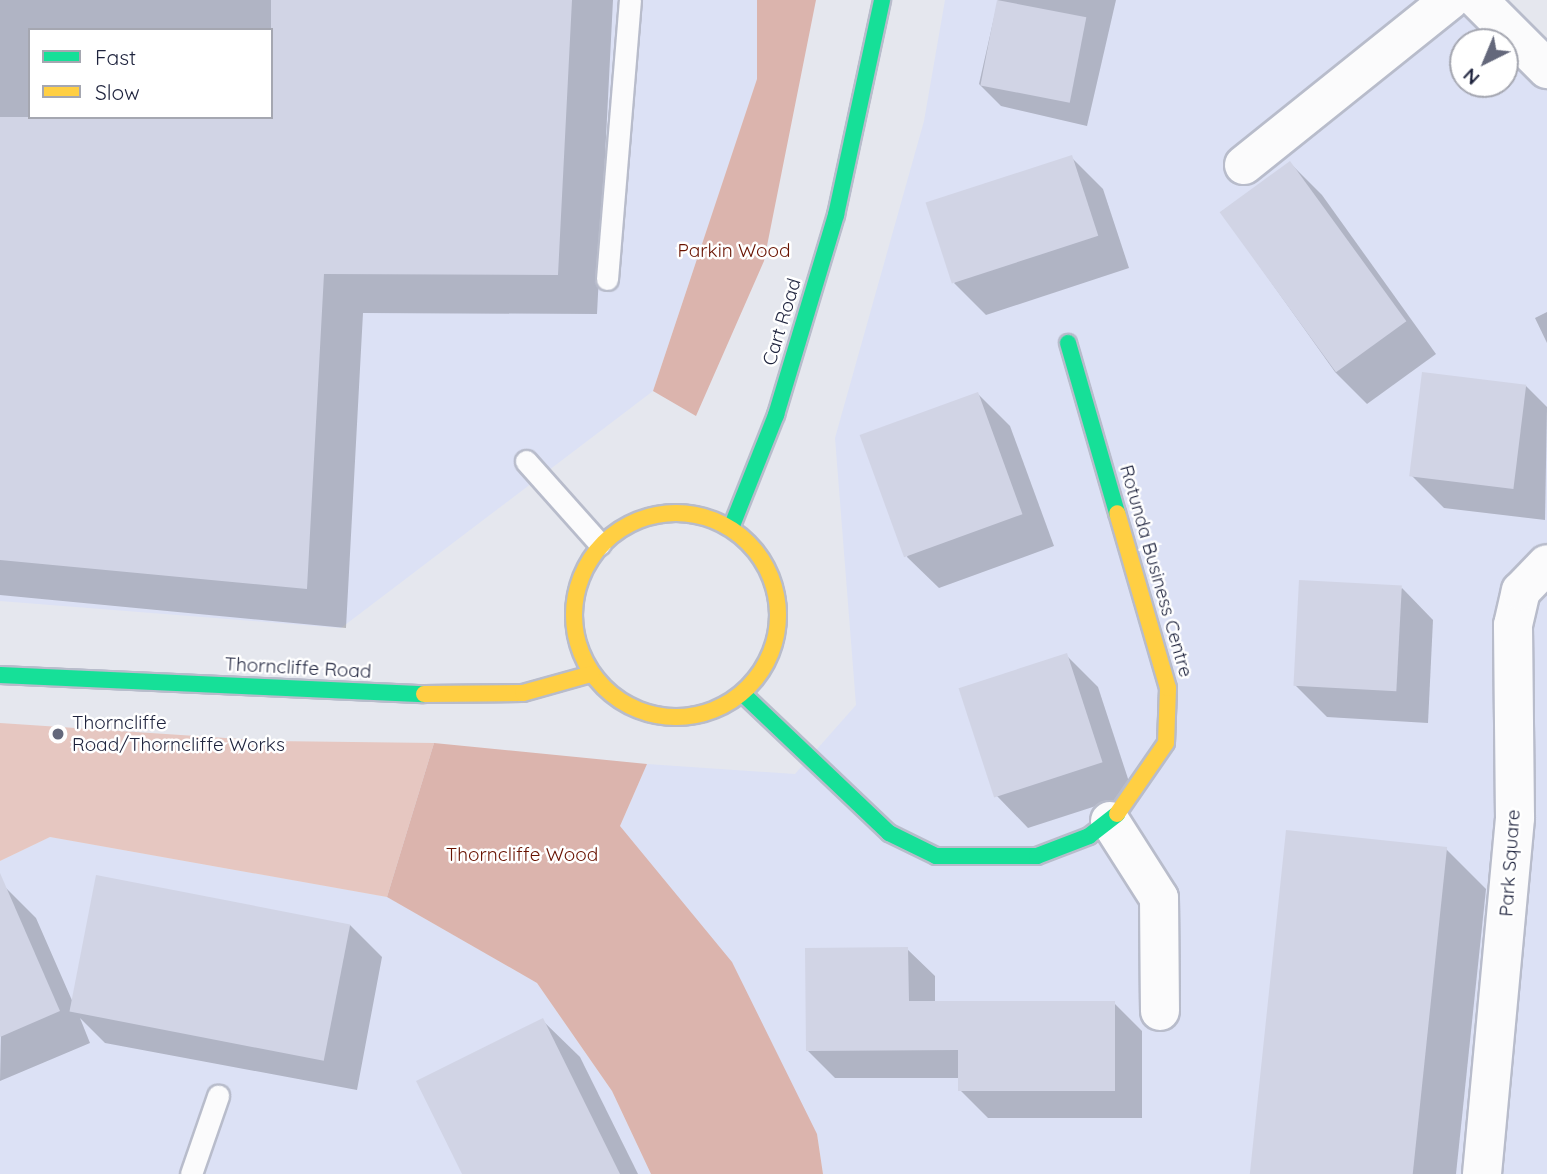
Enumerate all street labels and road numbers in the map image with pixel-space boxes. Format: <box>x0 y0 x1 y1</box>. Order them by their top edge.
street label: Cart Road <box>758 276 806 368</box>
street label: Rotunda Business Centre <box>1115 462 1197 680</box>
street label: Thorncliffe Road <box>224 653 372 683</box>
street label: Park Square <box>1495 809 1525 917</box>

